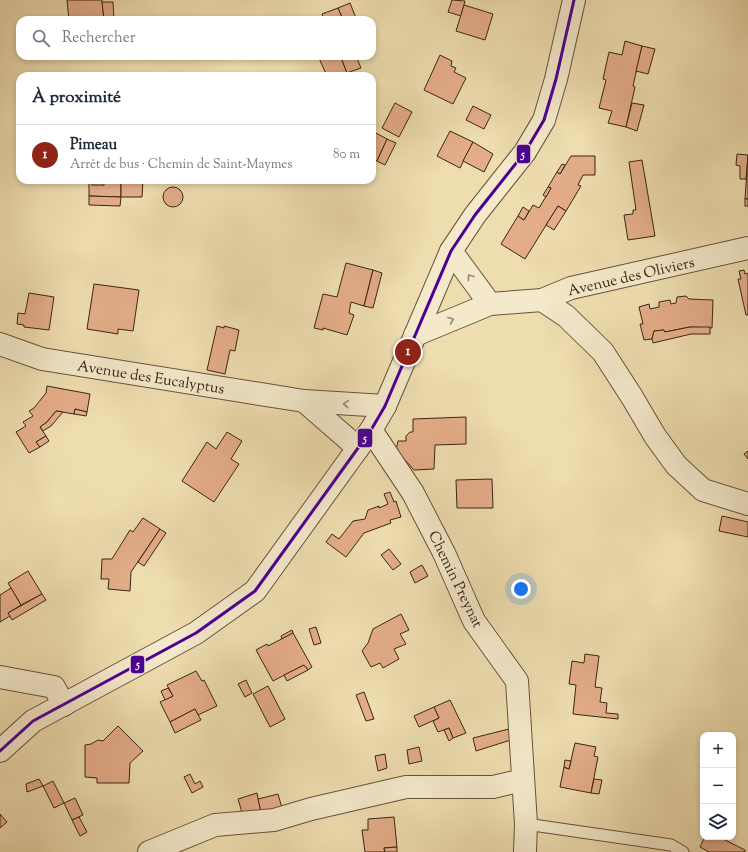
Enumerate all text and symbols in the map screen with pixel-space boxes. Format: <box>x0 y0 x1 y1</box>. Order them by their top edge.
search box <box>16 16 376 60</box>
icon: search <box>30 27 52 49</box>
text: Rechercher <box>62 28 135 49</box>
text: À proximité <box>32 86 121 110</box>
text: Pimeau <box>70 135 117 156</box>
line badge: 5 <box>516 144 531 164</box>
text: 1 <box>43 146 47 164</box>
text: 80 m <box>333 146 360 164</box>
text: 5 <box>520 147 525 163</box>
text: Arrêt de bus · Chemin de Saint-Maymes <box>70 156 292 174</box>
street label: Avenue des Oliviers <box>566 253 697 302</box>
one-way arrow <box>468 275 475 282</box>
one-way arrow <box>447 317 454 325</box>
pin: 1 <box>395 337 421 367</box>
street label: Avenue des Eucalyptus <box>76 356 226 400</box>
one-way arrow <box>343 399 349 408</box>
line badge: 5 <box>357 428 373 448</box>
text: 5 <box>362 431 367 447</box>
street label: Chemin Preynat <box>422 528 487 632</box>
your location <box>511 579 531 599</box>
line badge: 5 <box>130 655 145 674</box>
text: 5 <box>135 657 140 673</box>
map controls <box>700 732 736 840</box>
button: + <box>700 732 736 768</box>
button: − <box>700 768 736 804</box>
button: layers <box>700 804 736 840</box>

